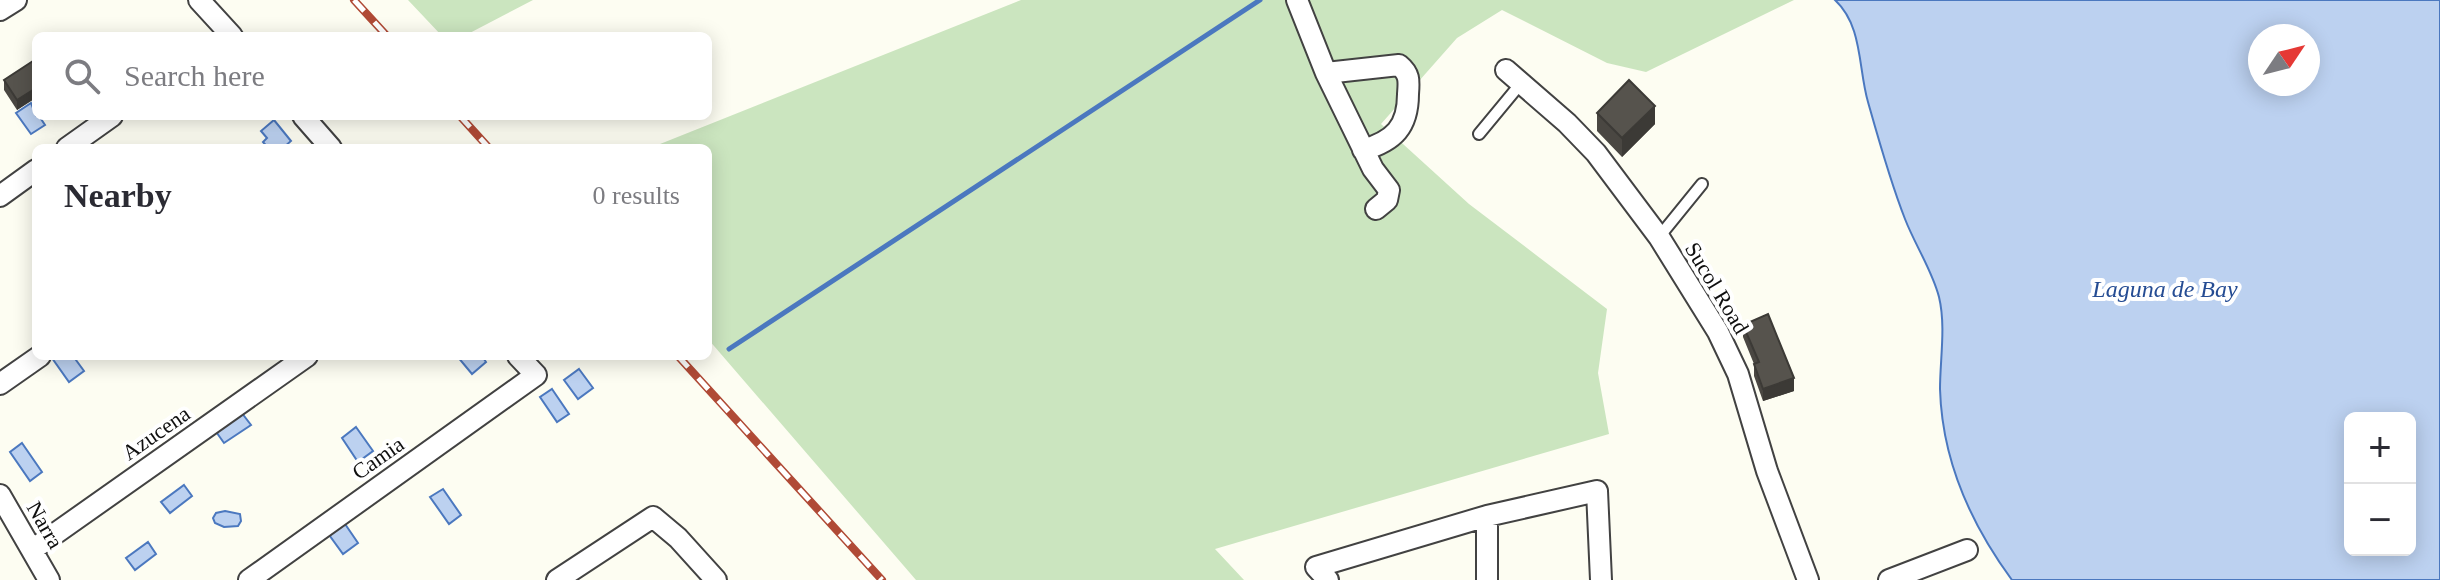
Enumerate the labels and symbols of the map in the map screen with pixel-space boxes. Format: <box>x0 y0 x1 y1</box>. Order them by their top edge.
north arrow <box>2248 24 2320 96</box>
street label: Sucol Road <box>1680 238 1754 338</box>
water label: Laguna de Bay <box>2091 276 2238 302</box>
street label: Azucena <box>117 401 195 465</box>
street label: Camia <box>347 431 409 485</box>
street label: Narra <box>22 497 68 553</box>

